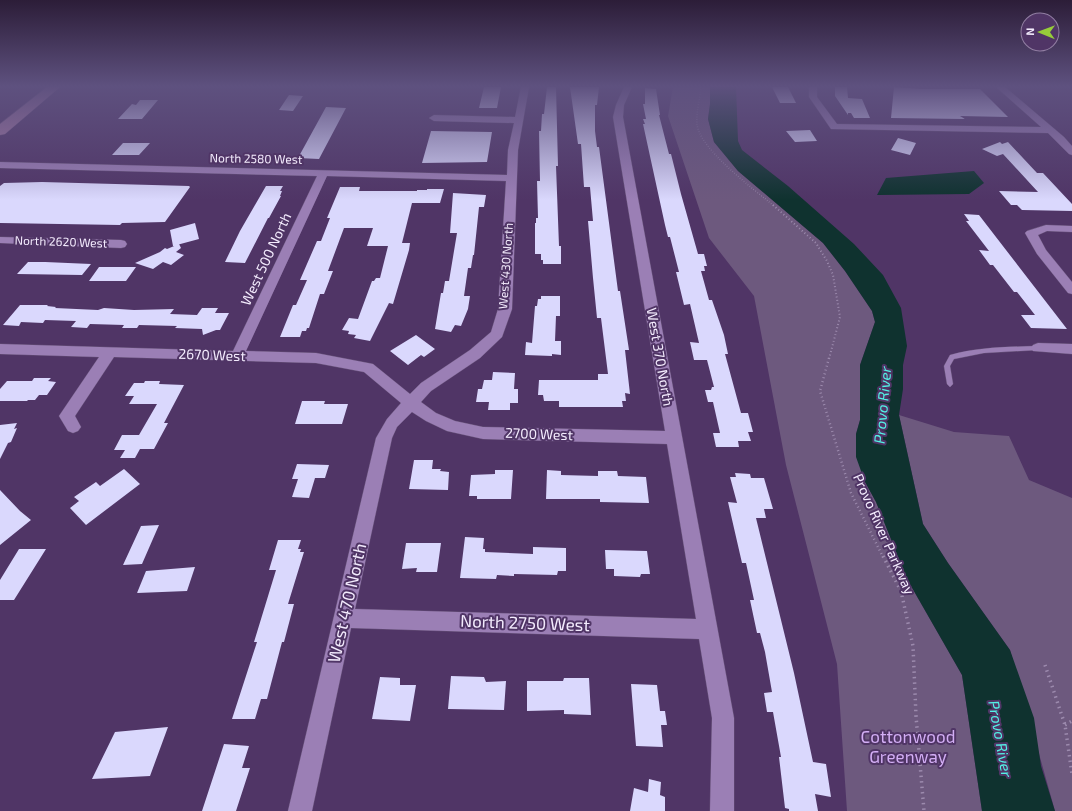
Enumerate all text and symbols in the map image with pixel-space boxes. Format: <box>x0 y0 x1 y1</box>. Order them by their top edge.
north arrow <box>1020 12 1060 52</box>
text: N <box>1023 28 1036 36</box>
street label: North 2580 West <box>210 150 303 166</box>
street label: West 500 North <box>237 210 294 308</box>
street label: West 430 North <box>495 222 515 310</box>
street label: North 2620 West <box>14 232 108 250</box>
street label: West 370 North <box>643 306 678 407</box>
street label: 2670 West <box>178 345 246 364</box>
water label: Provo River <box>870 364 894 444</box>
street label: 2700 West <box>505 424 573 443</box>
street label: Provo River Parkway <box>850 471 919 597</box>
street label: West 470 North <box>323 541 369 664</box>
street label: North 2750 West <box>460 610 591 634</box>
water label: Provo River <box>985 699 1017 780</box>
park label: Cottonwood Greenway <box>861 726 955 767</box>

